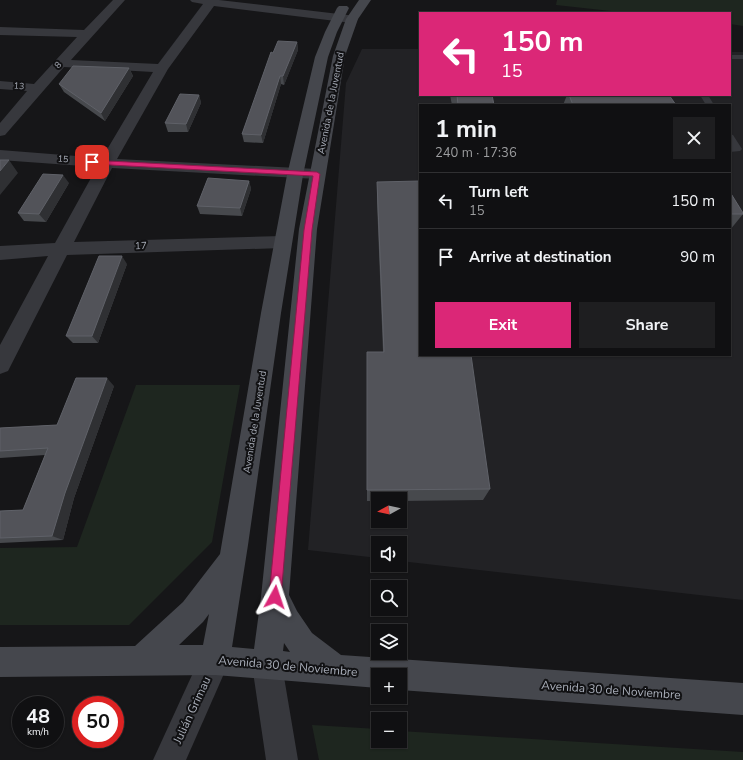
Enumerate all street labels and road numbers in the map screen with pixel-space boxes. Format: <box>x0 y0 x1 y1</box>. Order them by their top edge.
street label: Avenida de la Juventud <box>314 51 348 155</box>
street label: 8 <box>52 59 64 71</box>
street label: 13 <box>13 80 25 92</box>
street label: 15 <box>57 153 69 165</box>
street label: 17 <box>135 239 147 253</box>
street label: Avenida de la Juventud <box>240 370 270 474</box>
street label: Avenida 30 de Noviembre <box>218 652 358 680</box>
street label: Julián Grimau <box>169 674 215 747</box>
street label: Avenida 30 de Noviembre <box>541 677 681 703</box>

